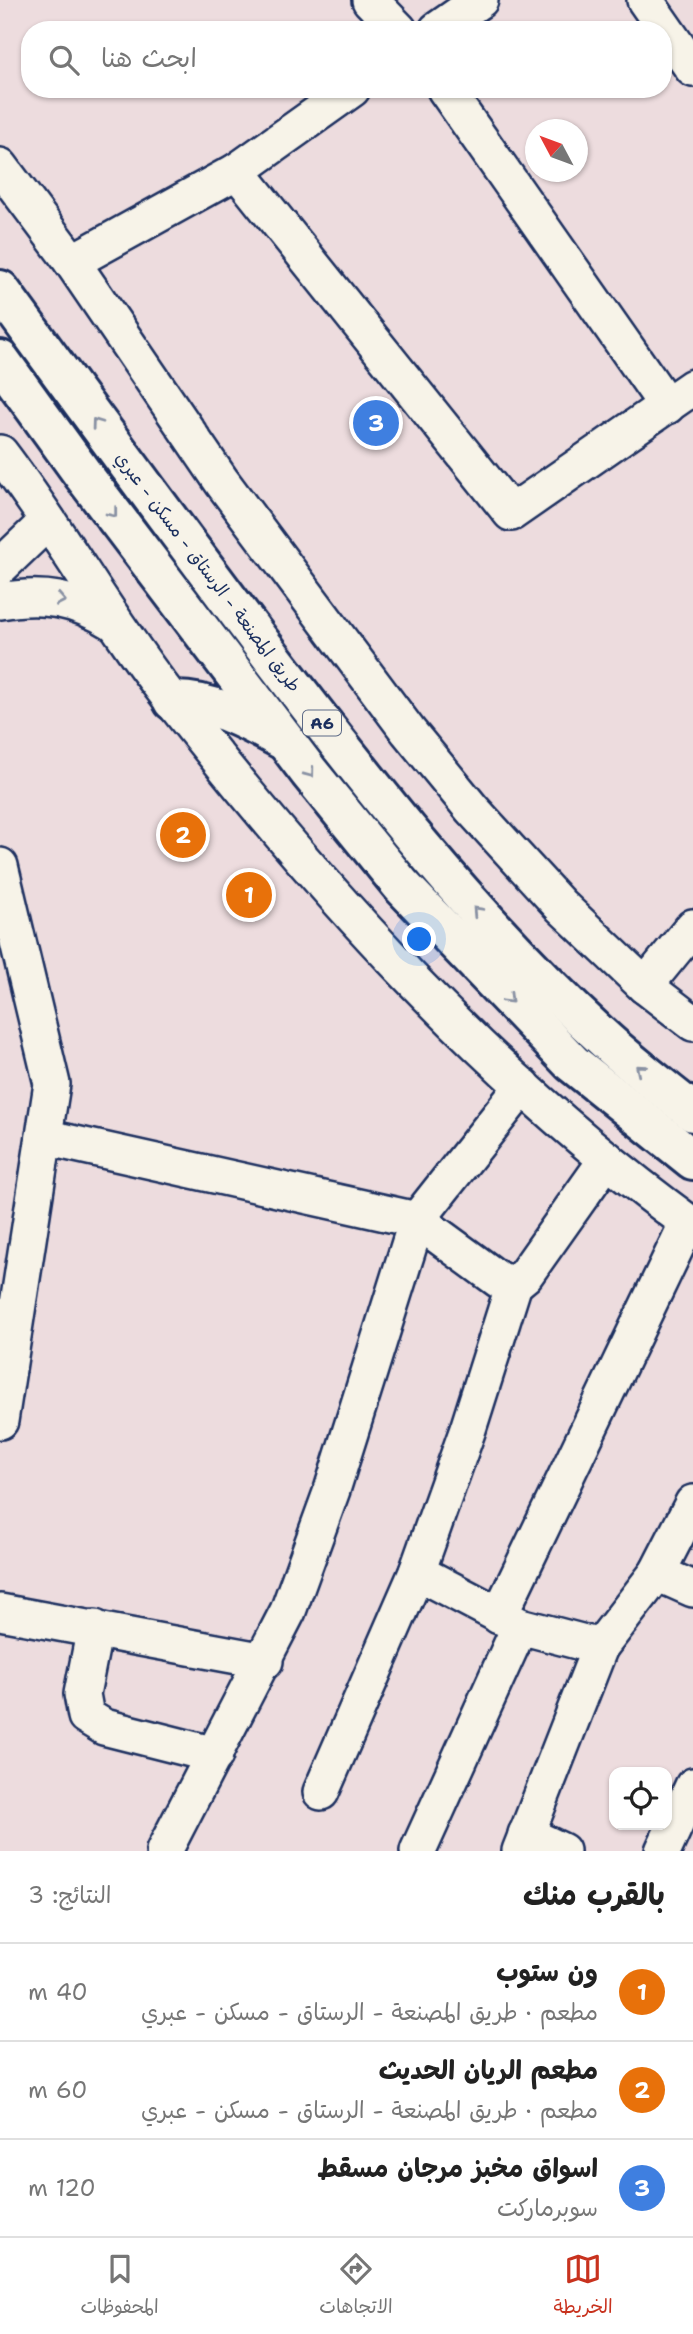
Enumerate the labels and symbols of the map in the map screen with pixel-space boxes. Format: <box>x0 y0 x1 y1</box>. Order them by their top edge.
north arrow <box>525 119 588 182</box>
pin: 3 <box>353 397 399 449</box>
one-way arrow <box>92 418 104 431</box>
street label: طريق المصنعة - الرستاق - مسكن - عبري <box>109 447 306 698</box>
one-way arrow <box>105 506 118 518</box>
one-way arrow <box>55 591 67 606</box>
road number: A6 <box>303 710 341 736</box>
one-way arrow <box>302 765 315 777</box>
pin: 2 <box>160 809 206 861</box>
pin: 1 <box>226 869 272 921</box>
one-way arrow <box>473 906 485 919</box>
your location <box>402 922 436 956</box>
one-way arrow <box>500 990 513 1003</box>
one-way arrow <box>635 1065 648 1077</box>

